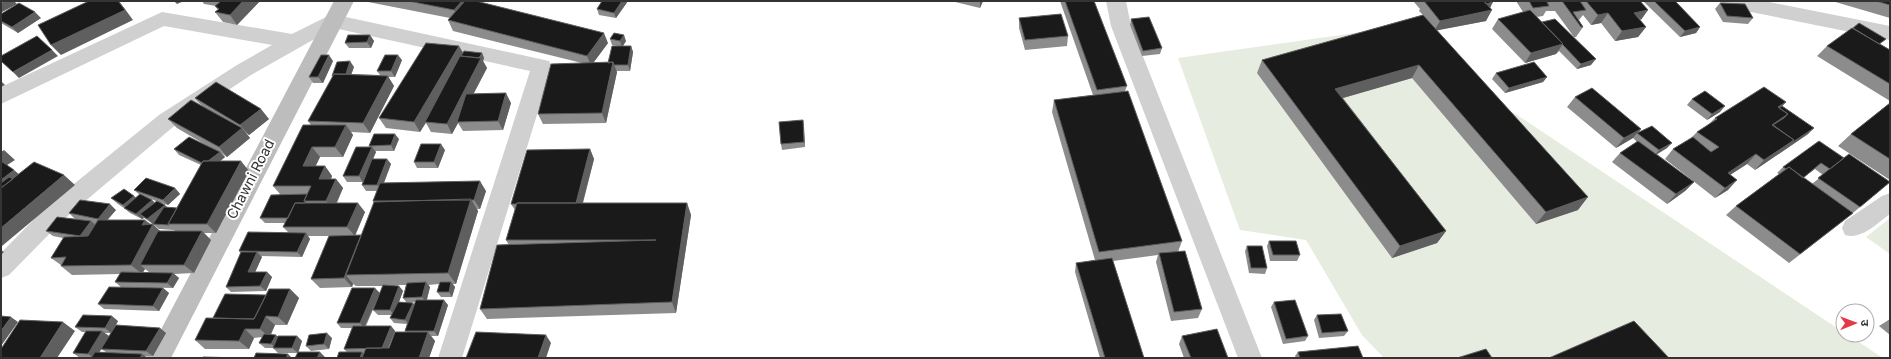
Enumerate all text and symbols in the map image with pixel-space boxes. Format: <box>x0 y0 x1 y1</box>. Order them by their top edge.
street label: Chawni Road <box>223 136 277 222</box>
north arrow <box>1835 303 1875 343</box>
text: उ <box>1858 319 1872 327</box>

